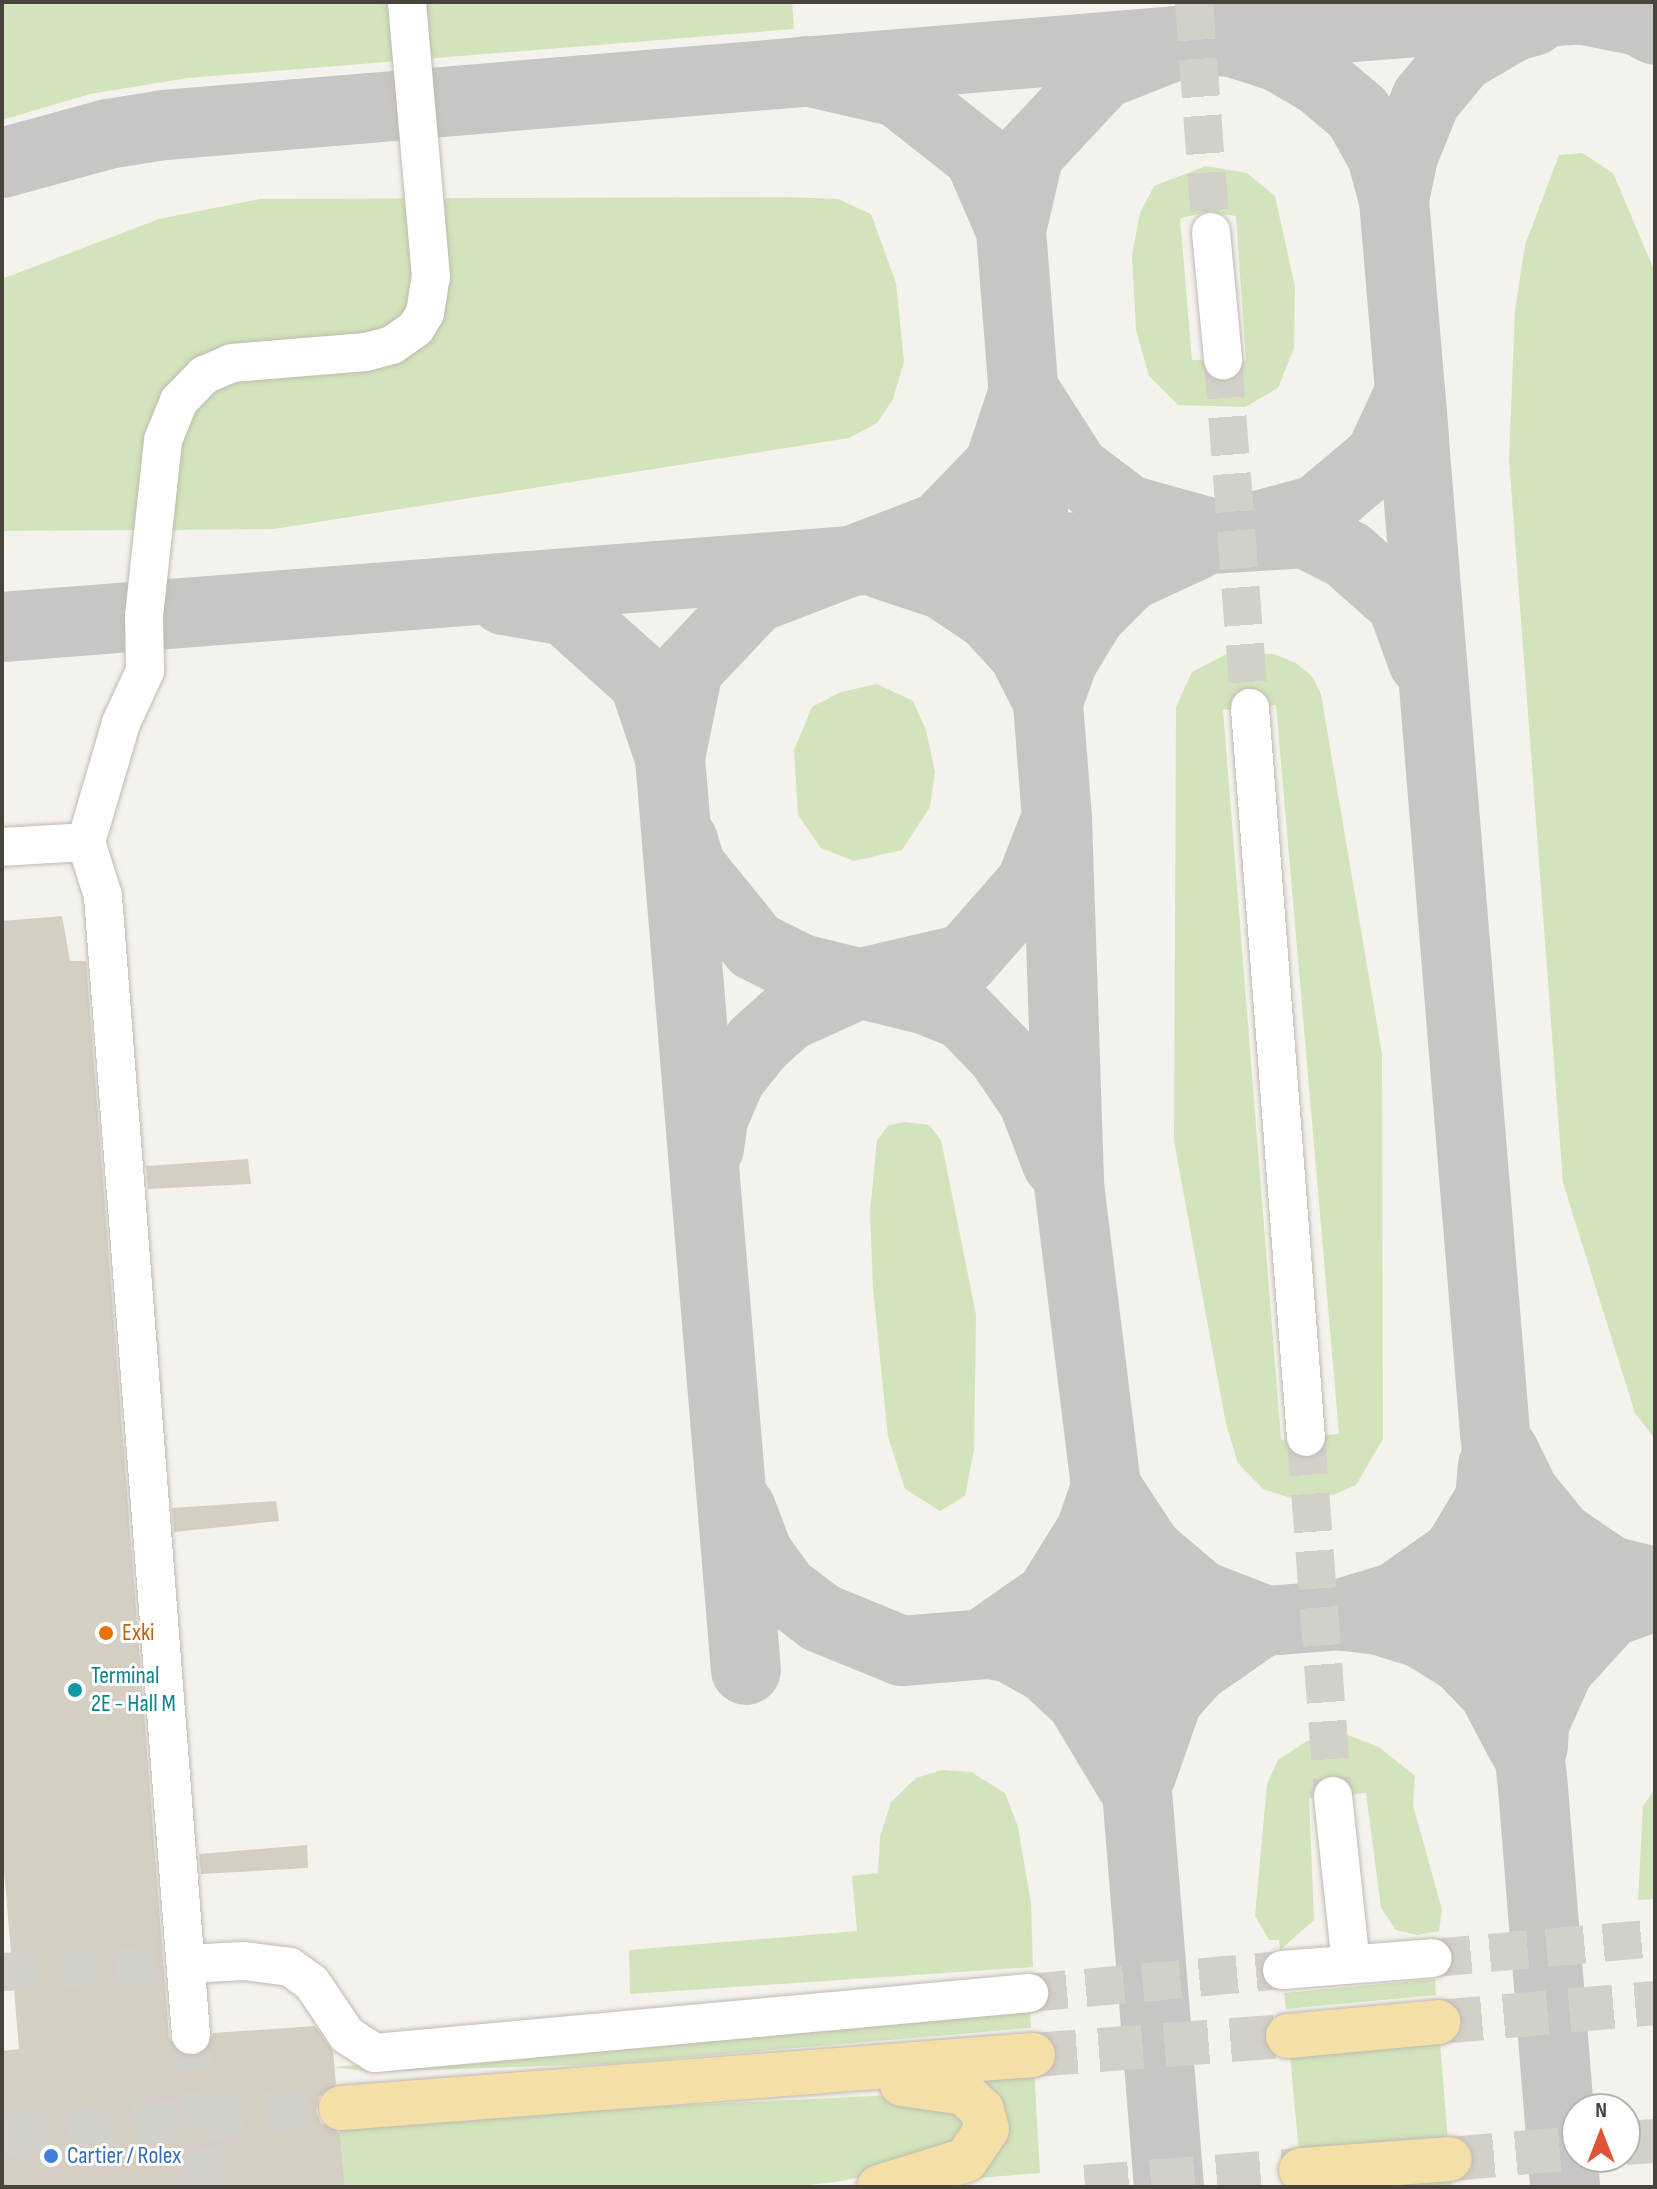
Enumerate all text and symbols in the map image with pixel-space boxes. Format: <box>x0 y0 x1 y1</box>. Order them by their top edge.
place label: Exki <box>122 1619 155 1647</box>
marker: Exki <box>97 1624 115 1642</box>
place label: Terminal 2E - Hall M <box>91 1662 176 1718</box>
marker: Terminal 2E - Hall M <box>66 1681 84 1699</box>
north arrow <box>1561 2093 1641 2173</box>
text: N <box>1595 2097 1607 2124</box>
place label: Cartier / Rolex <box>67 2142 181 2170</box>
marker: Cartier / Rolex <box>42 2147 60 2165</box>

